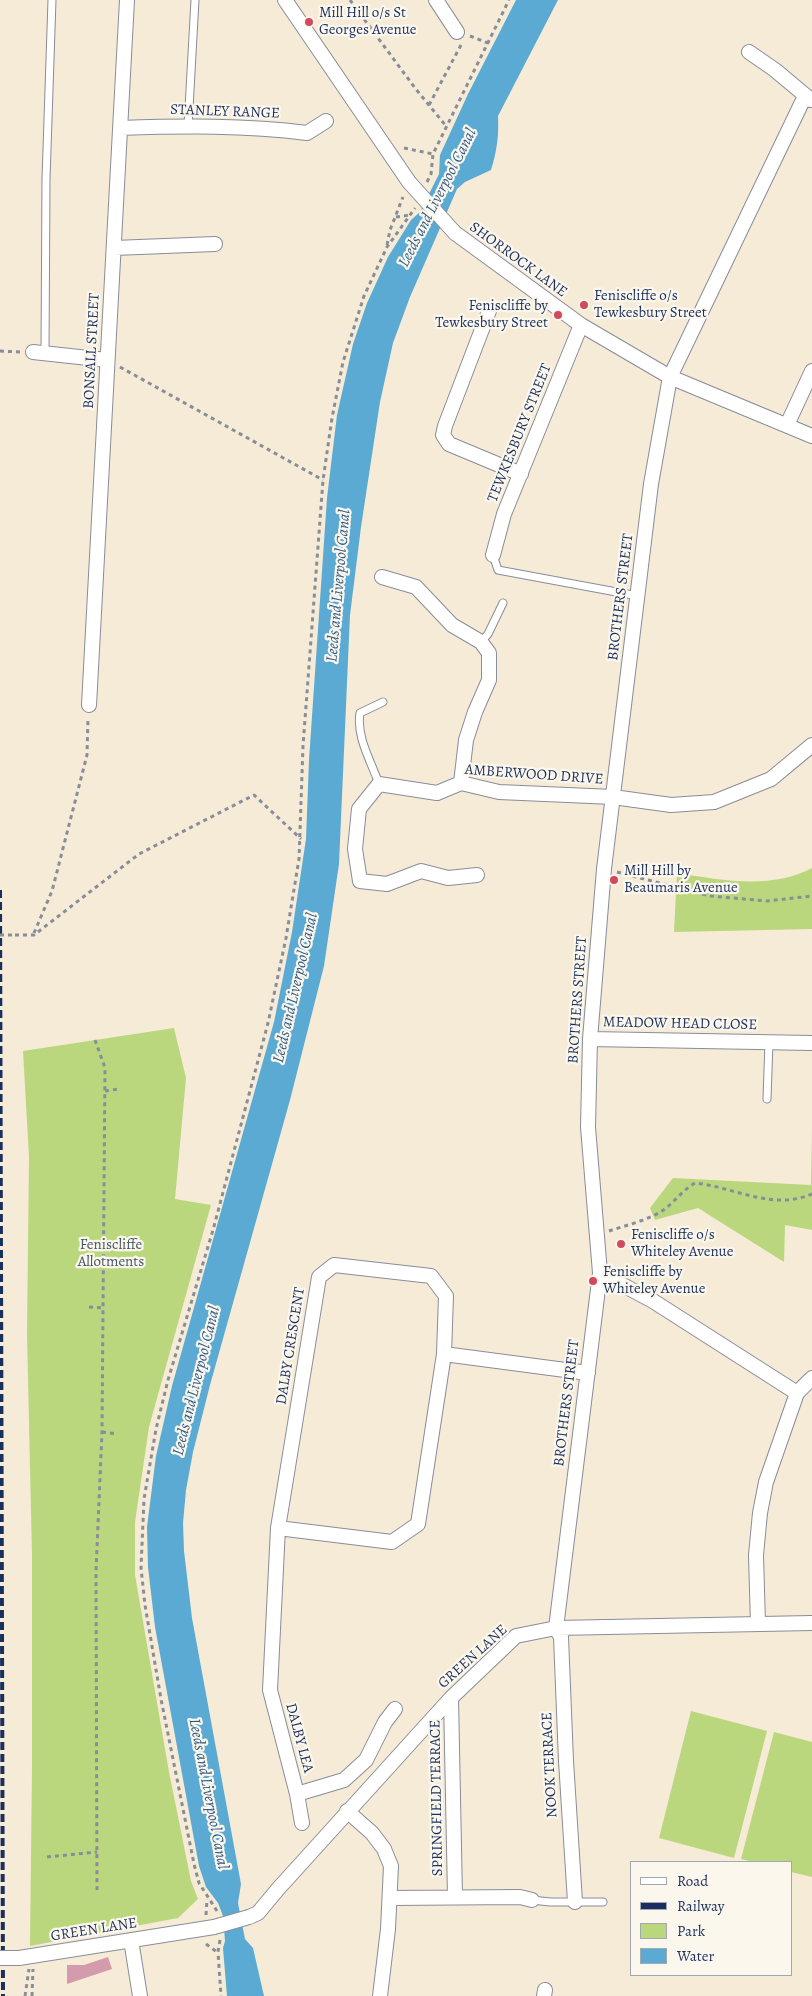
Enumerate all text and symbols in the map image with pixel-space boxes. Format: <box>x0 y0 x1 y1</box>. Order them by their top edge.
place label: Mill Hill o/s St Georges Avenue <box>319 4 417 39</box>
marker: Mill Hill o/s St Georges Avenue <box>303 16 315 28</box>
street label: STANLEY RANGE <box>170 101 280 123</box>
water label: Leeds and Liverpool Canal <box>395 125 481 271</box>
street label: SHORROCK LANE <box>466 219 570 301</box>
place label: Feniscliffe o/s Tewkesbury Street <box>594 287 707 322</box>
street label: BONSALL STREET <box>80 293 104 409</box>
place label: Feniscliffe by Tewkesbury Street <box>435 297 548 332</box>
marker: Feniscliffe o/s Tewkesbury Street <box>578 299 590 311</box>
marker: Feniscliffe by Tewkesbury Street <box>552 309 564 321</box>
street label: TEWKESBURY STREET <box>484 361 556 505</box>
water label: Leeds and Liverpool Canal <box>323 509 355 663</box>
street label: BROTHERS STREET <box>604 532 638 662</box>
street label: AMBERWOOD DRIVE <box>464 761 604 789</box>
place label: Mill Hill by Beaumaris Avenue <box>624 862 738 897</box>
marker: Mill Hill by Beaumaris Avenue <box>608 874 620 886</box>
water label: Leeds and Liverpool Canal <box>269 911 323 1065</box>
street label: BROTHERS STREET <box>565 936 591 1064</box>
street label: MEADOW HEAD CLOSE <box>603 1014 757 1034</box>
place label: Feniscliffe o/s Whiteley Avenue <box>631 1226 733 1261</box>
park label: Feniscliffe Allotments <box>78 1236 144 1271</box>
marker: Feniscliffe o/s Whiteley Avenue <box>615 1238 627 1250</box>
place label: Feniscliffe by Whiteley Avenue <box>603 1263 705 1298</box>
marker: Feniscliffe by Whiteley Avenue <box>587 1275 599 1287</box>
street label: DALBY CRESCENT <box>273 1286 309 1406</box>
water label: Leeds and Liverpool Canal <box>169 1304 225 1458</box>
street label: BROTHERS STREET <box>550 1338 584 1468</box>
street label: GREEN LANE <box>435 1621 511 1693</box>
street label: DALBY LEA <box>281 1701 317 1775</box>
street label: NOOK TERRACE <box>538 1712 562 1818</box>
water label: Leeds and Liverpool Canal <box>184 1717 232 1871</box>
street label: SPRINGFIELD TERRACE <box>427 1720 447 1876</box>
legend <box>630 1861 792 1976</box>
text: Road <box>677 1871 708 1891</box>
text: Railway <box>677 1896 724 1916</box>
street label: GREEN LANE <box>50 1914 138 1946</box>
text: Park <box>677 1921 705 1941</box>
text: Water <box>677 1946 714 1966</box>

